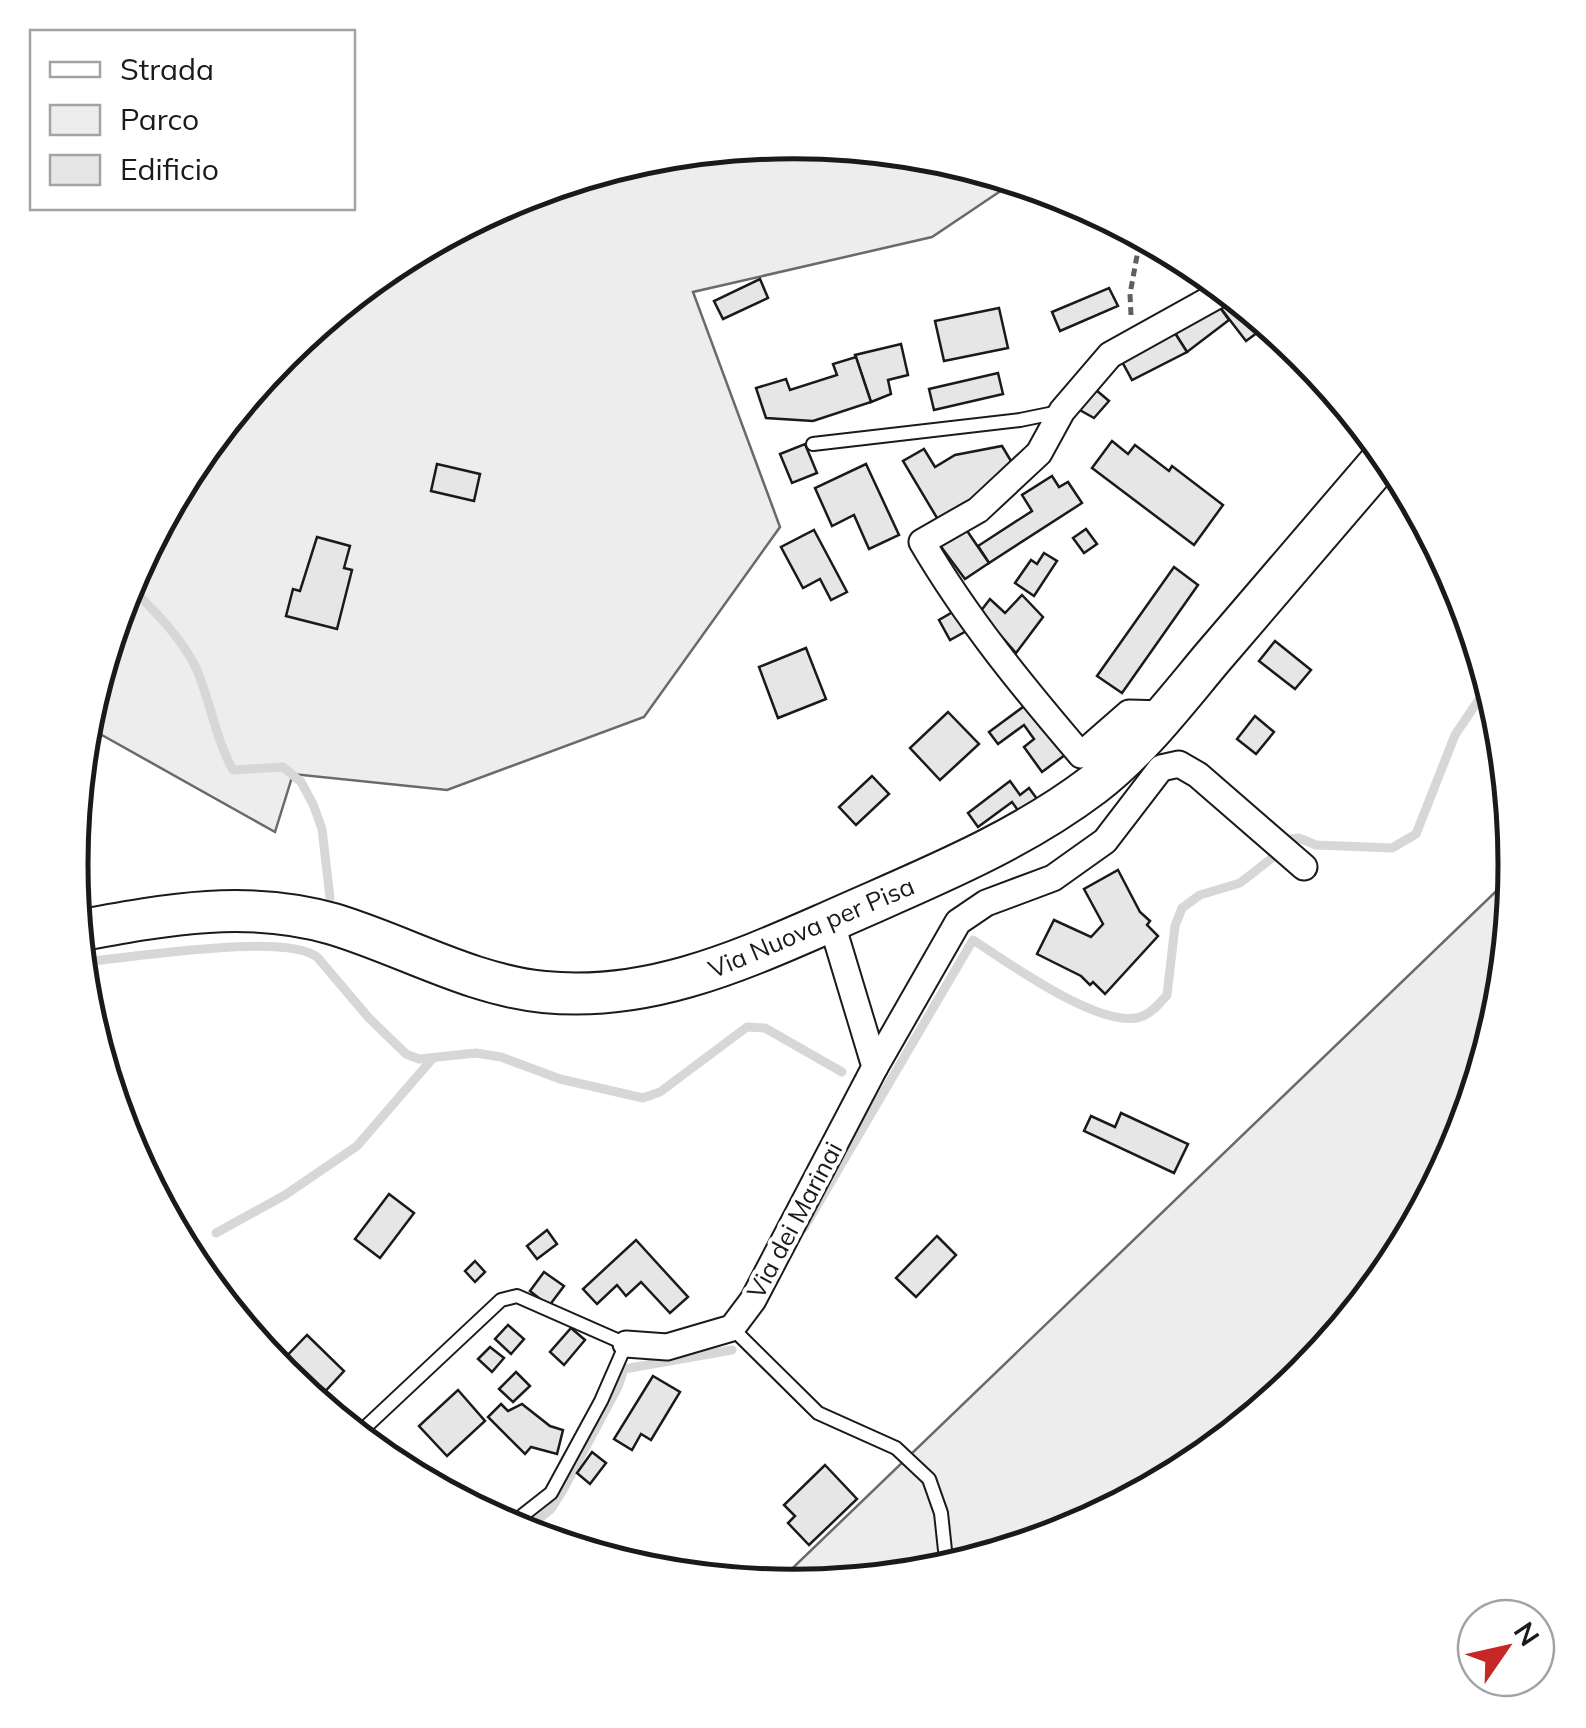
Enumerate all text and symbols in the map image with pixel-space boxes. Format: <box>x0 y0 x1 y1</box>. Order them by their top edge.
legend <box>30 30 355 210</box>
text: Strada <box>120 50 214 88</box>
text: Parco <box>120 100 199 138</box>
text: Edificio <box>120 150 219 188</box>
street label: Via Nuova per Pisa <box>703 870 919 984</box>
street label: Via dei Marinai <box>740 1136 848 1304</box>
north arrow <box>1456 1598 1556 1698</box>
text: N <box>1507 1615 1548 1652</box>

